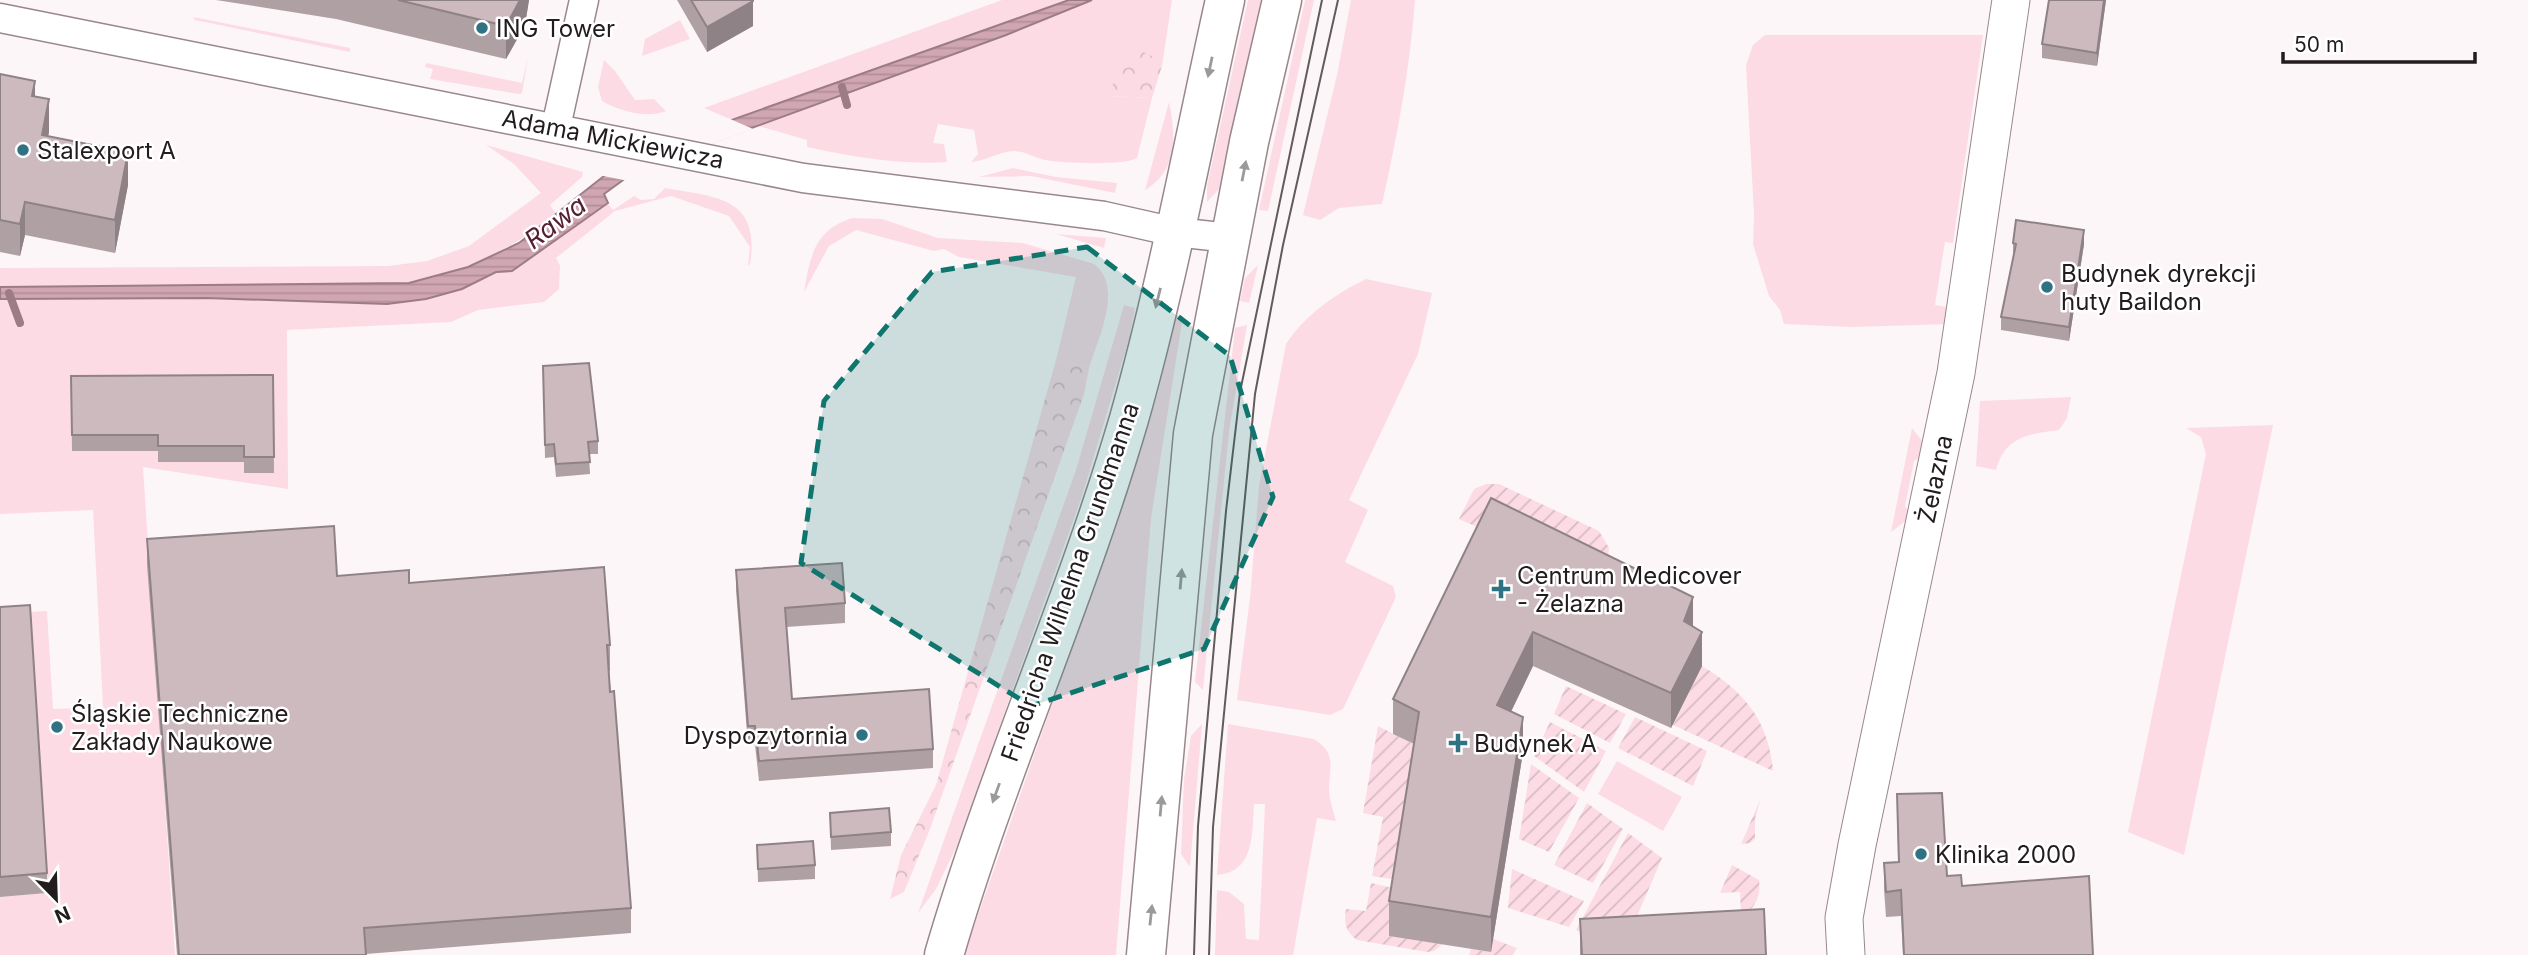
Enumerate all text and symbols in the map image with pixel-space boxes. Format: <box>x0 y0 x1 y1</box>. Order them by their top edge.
place label: ING Tower <box>496 14 615 43</box>
marker: ING Tower <box>474 20 490 36</box>
scale bar <box>2283 21 2476 65</box>
text: 50 m <box>2294 32 2344 57</box>
one-way arrow <box>1205 56 1216 78</box>
street label: Adama Mickiewicza <box>500 103 726 175</box>
place label: Stalexport A <box>37 136 176 165</box>
marker: Stalexport A <box>15 142 31 158</box>
one-way arrow <box>1238 160 1249 182</box>
water label: Rawa <box>518 189 592 255</box>
place label: Budynek dyrekcji huty Baildon <box>2061 259 2256 316</box>
marker: Budynek dyrekcji huty Baildon <box>2039 279 2055 295</box>
one-way arrow <box>1153 287 1164 309</box>
street label: Friedricha Wilhelma Grundmanna <box>995 399 1145 765</box>
street label: Żelazna <box>1912 432 1958 526</box>
place label: Centrum Medicover - Żelazna <box>1517 561 1741 618</box>
one-way arrow <box>1176 568 1187 590</box>
marker: Centrum Medicover - Żelazna <box>1491 579 1511 599</box>
place label: Śląskie Techniczne Zakłady Naukowe <box>71 699 288 756</box>
marker: Śląskie Techniczne Zakłady Naukowe <box>49 719 65 735</box>
place label: Dyspozytornia <box>684 721 848 750</box>
marker: Dyspozytornia <box>854 727 870 743</box>
place label: Budynek A <box>1474 729 1597 758</box>
marker: Budynek A <box>1448 733 1468 753</box>
one-way arrow <box>990 782 1001 803</box>
one-way arrow <box>1156 795 1167 817</box>
place label: Klinika 2000 <box>1935 840 2076 869</box>
marker: Klinika 2000 <box>1913 846 1929 862</box>
north arrow <box>21 864 91 934</box>
text: N <box>51 901 74 928</box>
one-way arrow <box>1146 903 1157 925</box>

